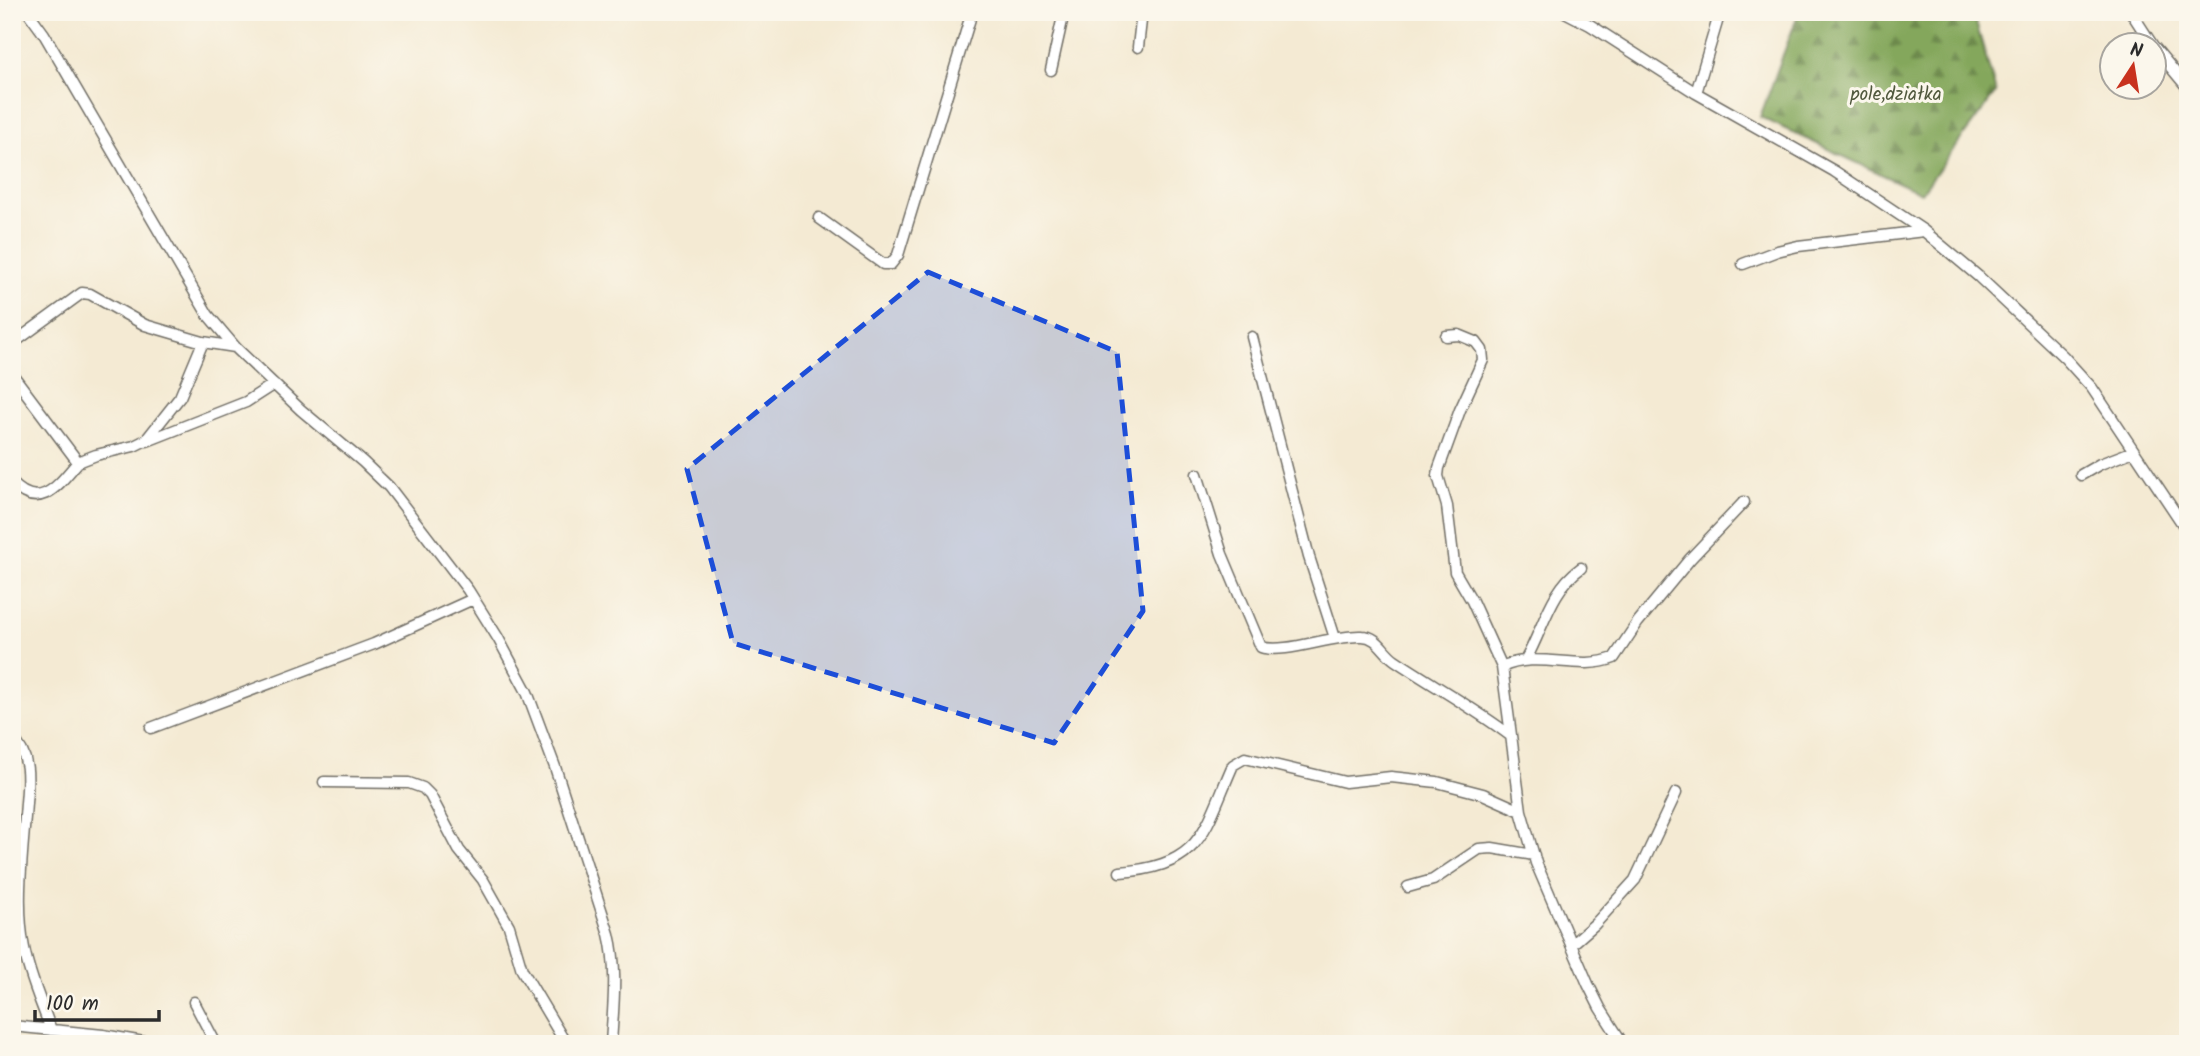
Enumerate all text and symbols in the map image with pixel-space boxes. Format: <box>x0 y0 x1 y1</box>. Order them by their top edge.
north arrow <box>2098 32 2168 102</box>
text: N <box>2127 35 2145 67</box>
park label: pole,działka <box>1849 80 1942 110</box>
scale bar <box>35 979 159 1023</box>
text: 100 m <box>46 988 99 1021</box>

